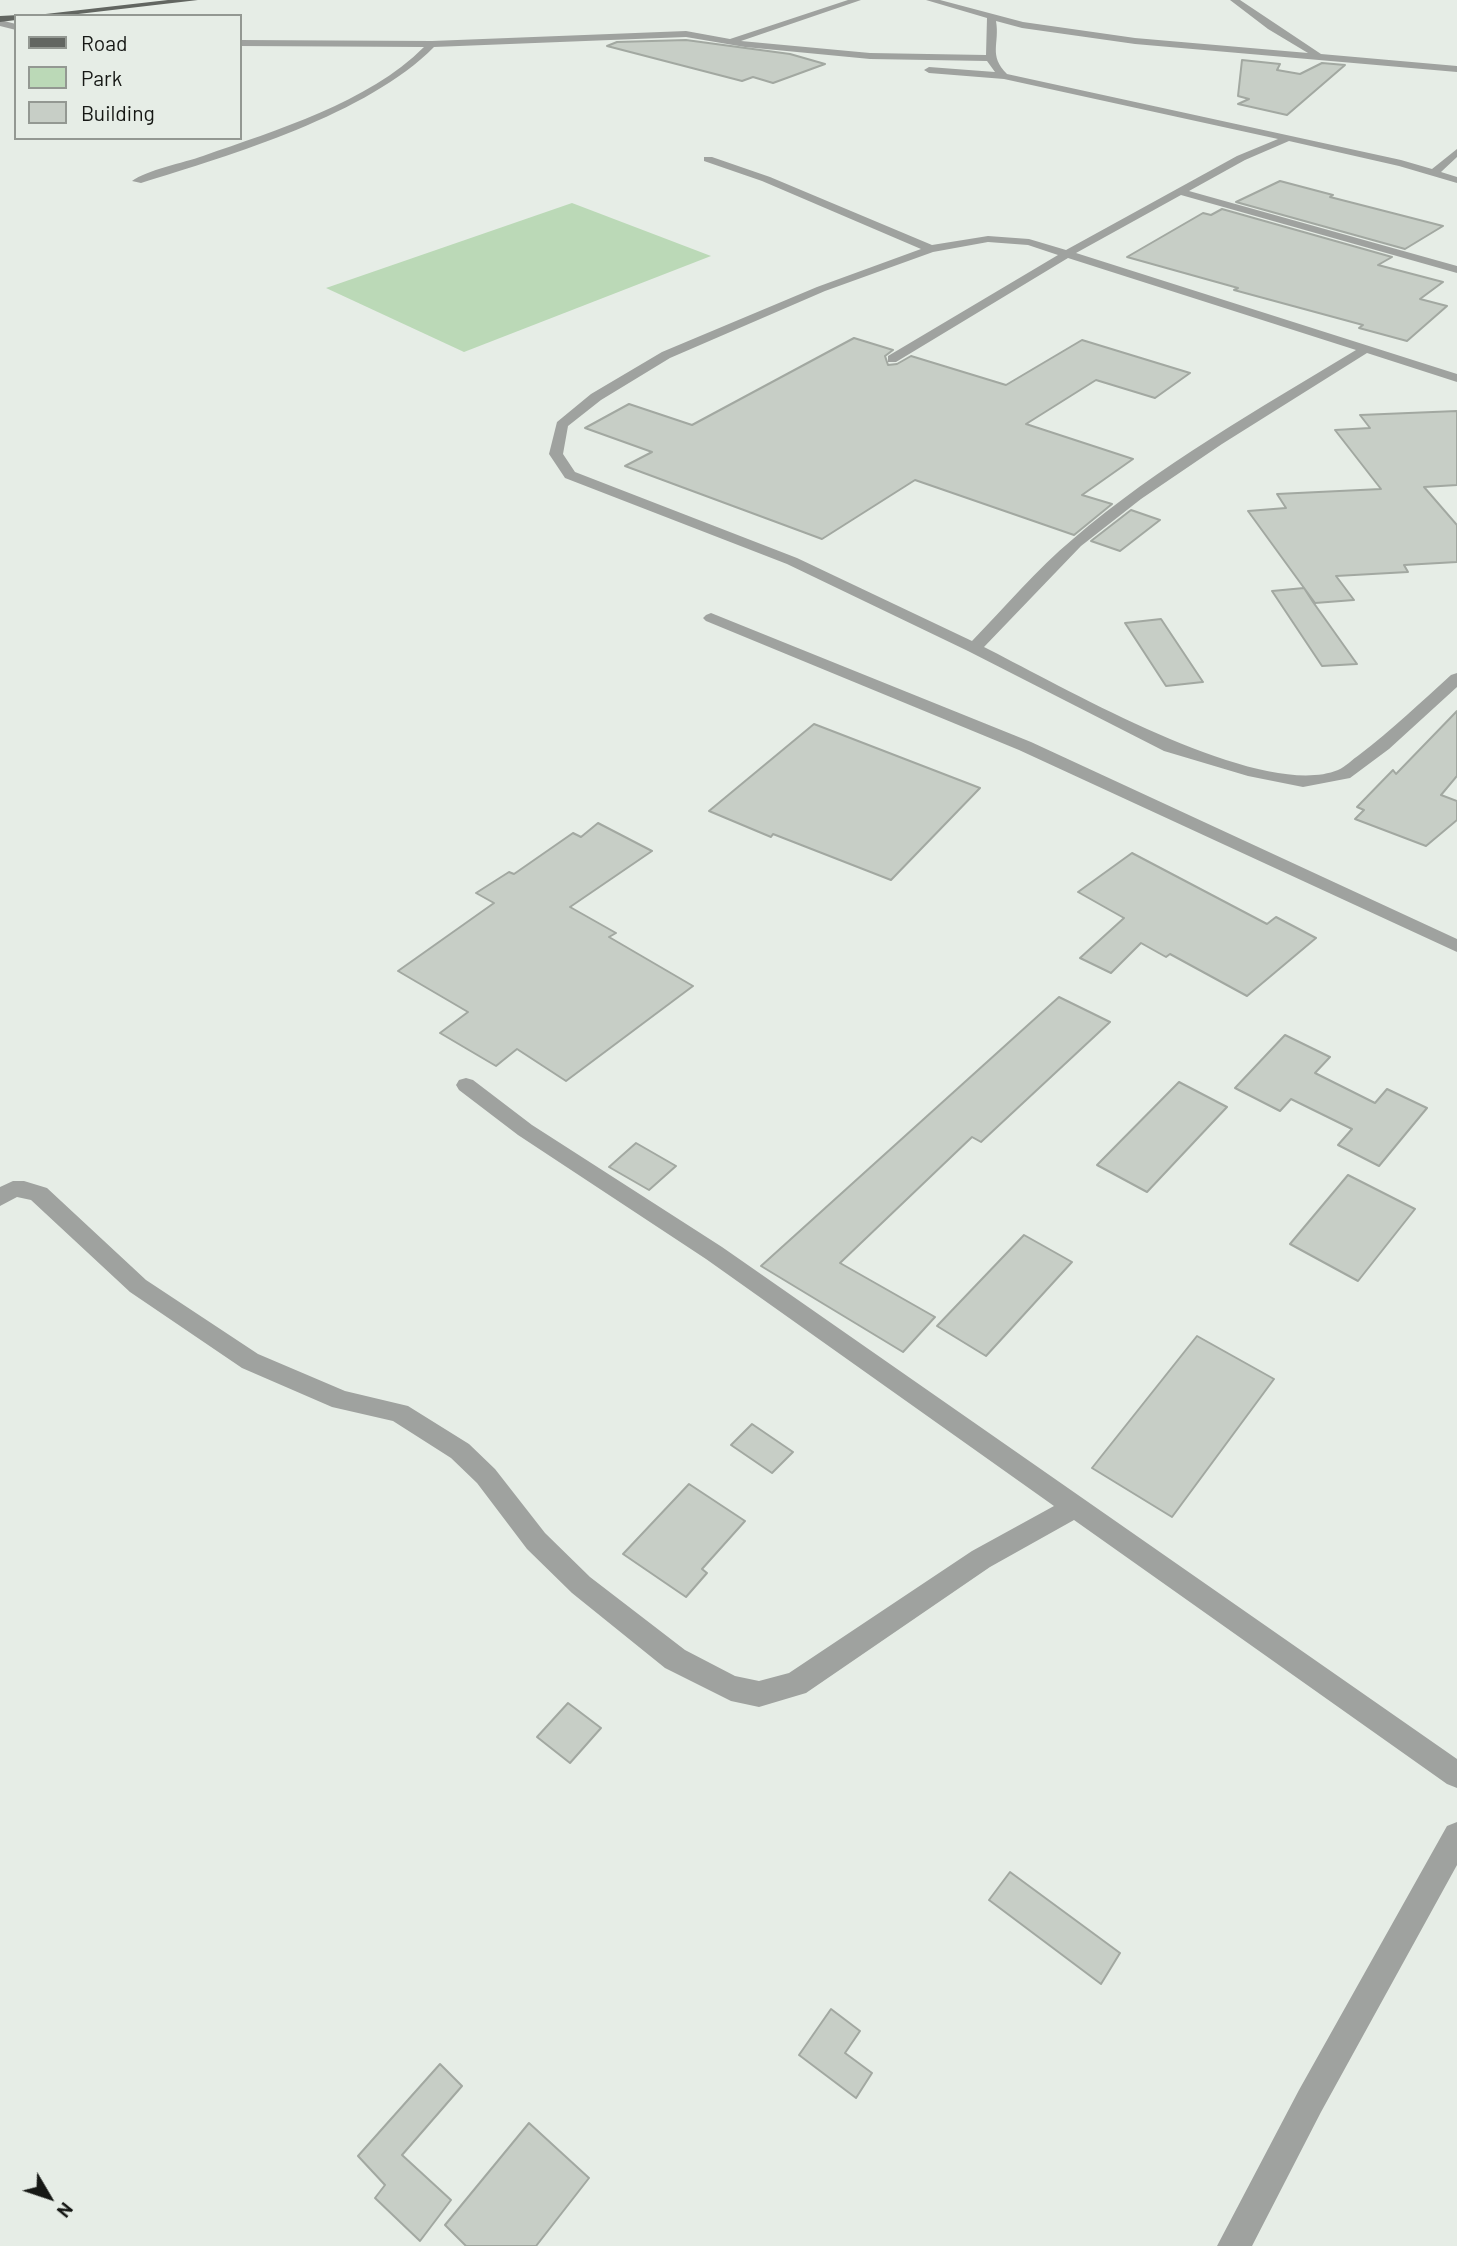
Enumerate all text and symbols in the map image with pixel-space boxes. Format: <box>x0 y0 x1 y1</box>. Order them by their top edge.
legend <box>14 14 242 140</box>
text: Road <box>81 30 127 55</box>
text: Park <box>81 65 122 90</box>
text: Building <box>81 100 155 125</box>
north arrow <box>14 2162 84 2232</box>
text: N <box>53 2198 79 2223</box>

